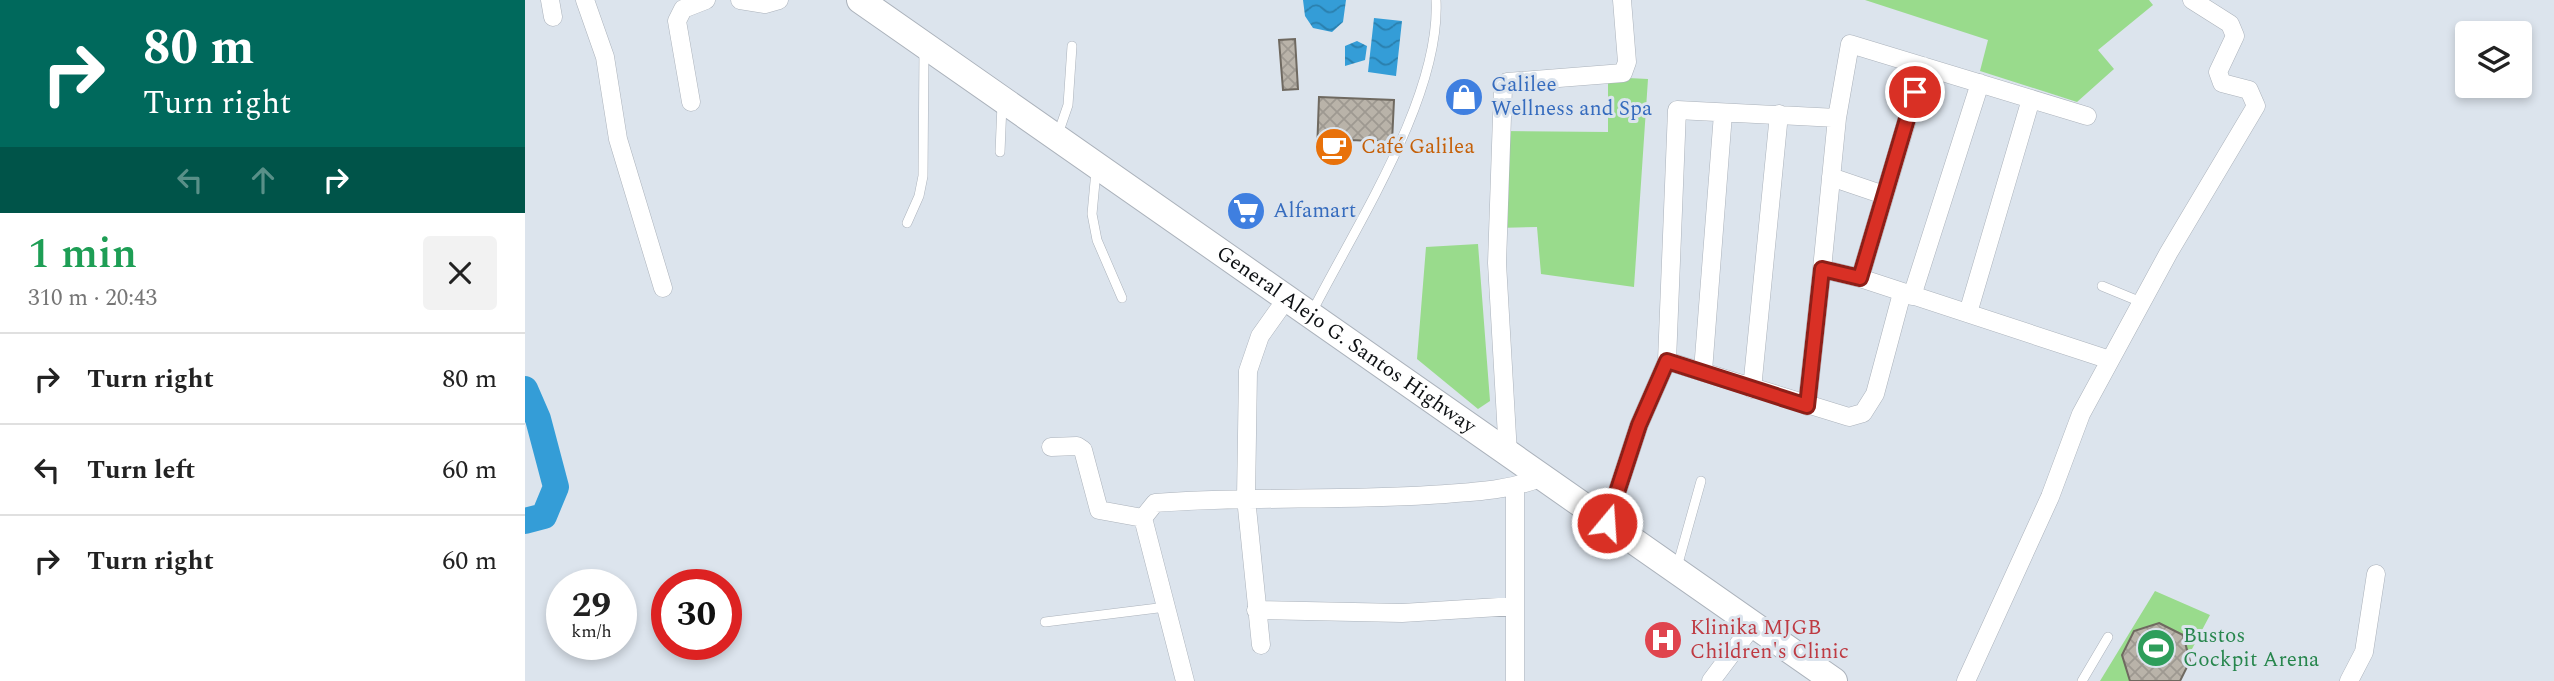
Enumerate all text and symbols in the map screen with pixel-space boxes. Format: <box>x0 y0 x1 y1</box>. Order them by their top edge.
text: 80 m <box>143 11 254 86</box>
map controls <box>2455 21 2532 98</box>
button: layers <box>2455 21 2532 98</box>
icon: right <box>28 28 119 119</box>
pin <box>1885 62 1945 122</box>
place label: Galilee Wellness and Spa <box>1491 69 1653 125</box>
icon: arrive <box>1896 73 1934 111</box>
shop icon: Galilee Wellness and Spa <box>1443 76 1485 118</box>
text: Turn right <box>143 79 291 128</box>
cafe icon: Café Galilea <box>1313 126 1355 168</box>
place label: Café Galilea <box>1361 131 1475 163</box>
icon: left <box>171 161 209 199</box>
icon: ahead <box>244 161 282 199</box>
icon: right <box>317 161 355 199</box>
supermarket icon: Alfamart <box>1225 190 1267 232</box>
place label: Alfamart <box>1273 195 1356 227</box>
text: 1 min <box>28 223 137 286</box>
button: close <box>423 236 497 310</box>
street label: General Alejo G. Santos Highway <box>1209 238 1483 442</box>
text: 310 m · 20:43 <box>28 281 157 316</box>
text: Turn right <box>87 359 214 399</box>
text: 80 m <box>442 359 497 399</box>
icon: right <box>28 360 66 398</box>
text: Turn left <box>87 450 195 490</box>
text: 60 m <box>442 450 497 490</box>
icon: left <box>28 451 66 489</box>
position arrow <box>1570 486 1644 560</box>
text: Turn right <box>87 541 214 581</box>
text: 60 m <box>442 541 497 581</box>
icon: right <box>28 542 66 580</box>
speed limit sign: 30 <box>651 569 742 660</box>
text: 29 <box>572 579 611 632</box>
place label: Klinika MJGB Children's Clinic <box>1690 612 1849 668</box>
text: km/h <box>571 618 612 645</box>
hospital icon: Klinika MJGB Children's Clinic <box>1642 619 1684 661</box>
place label: Bustos Cockpit Arena <box>2183 620 2320 676</box>
sports icon: Bustos Cockpit Arena <box>2135 627 2177 669</box>

